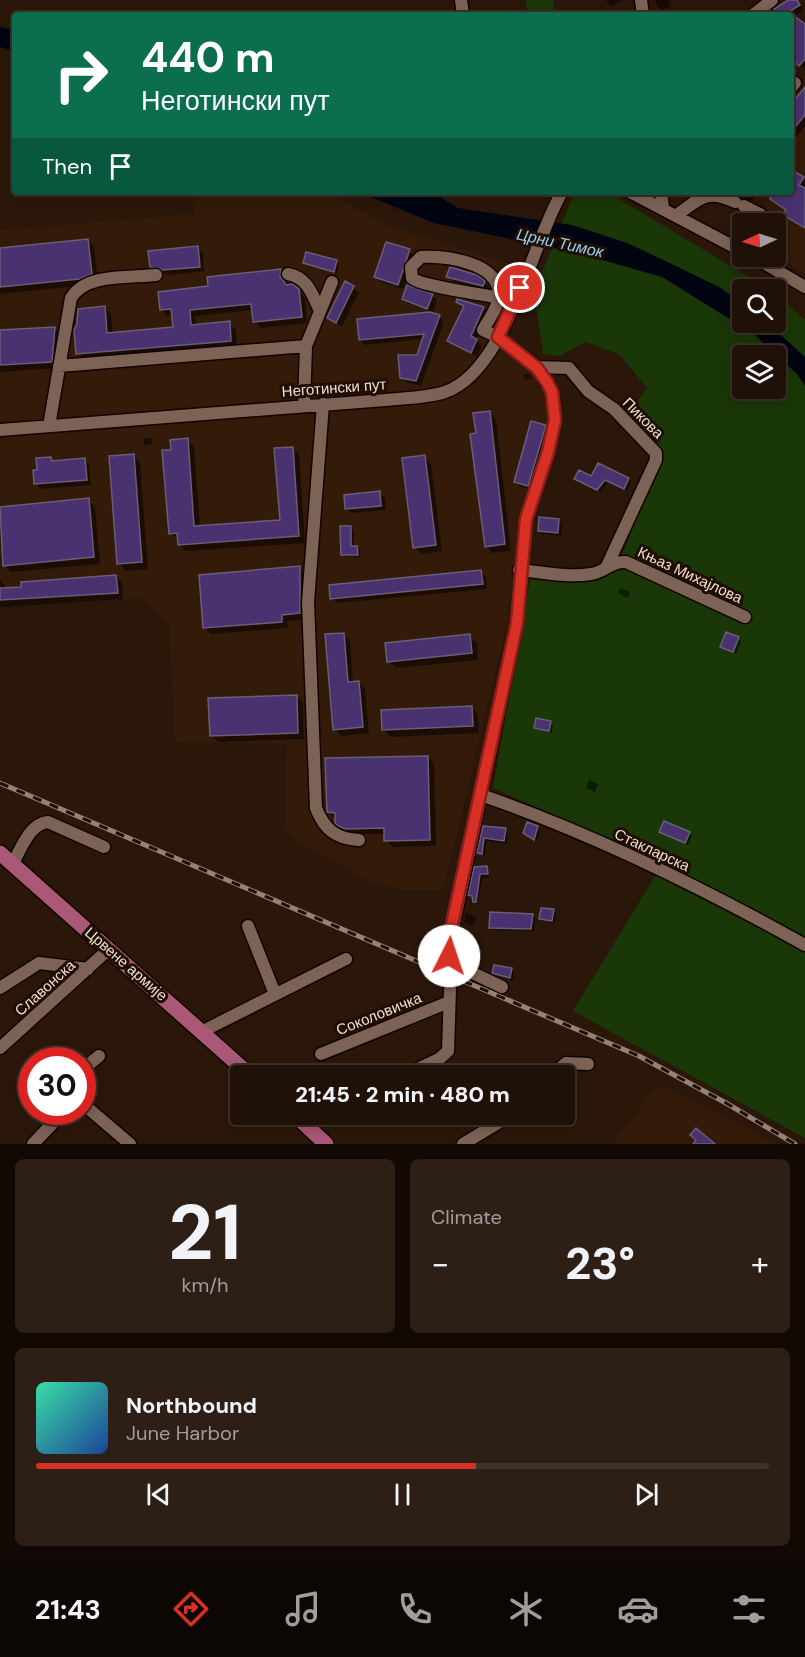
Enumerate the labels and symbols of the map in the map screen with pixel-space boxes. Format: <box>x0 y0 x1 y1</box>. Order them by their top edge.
north arrow <box>732 213 786 267</box>
water label: Црни Тимок <box>515 224 607 263</box>
pin <box>494 262 545 313</box>
street label: Неготински пут <box>281 374 387 402</box>
street label: Пикова <box>618 393 668 443</box>
street label: Књаз Михајлова <box>634 542 746 608</box>
street label: Стакларска <box>611 824 693 876</box>
street label: Црвене армије <box>80 923 172 1005</box>
position arrow <box>417 924 481 988</box>
street label: Славонска <box>10 955 80 1021</box>
street label: Соколовичка <box>333 988 425 1040</box>
speed limit sign: 30 <box>18 1047 96 1125</box>

